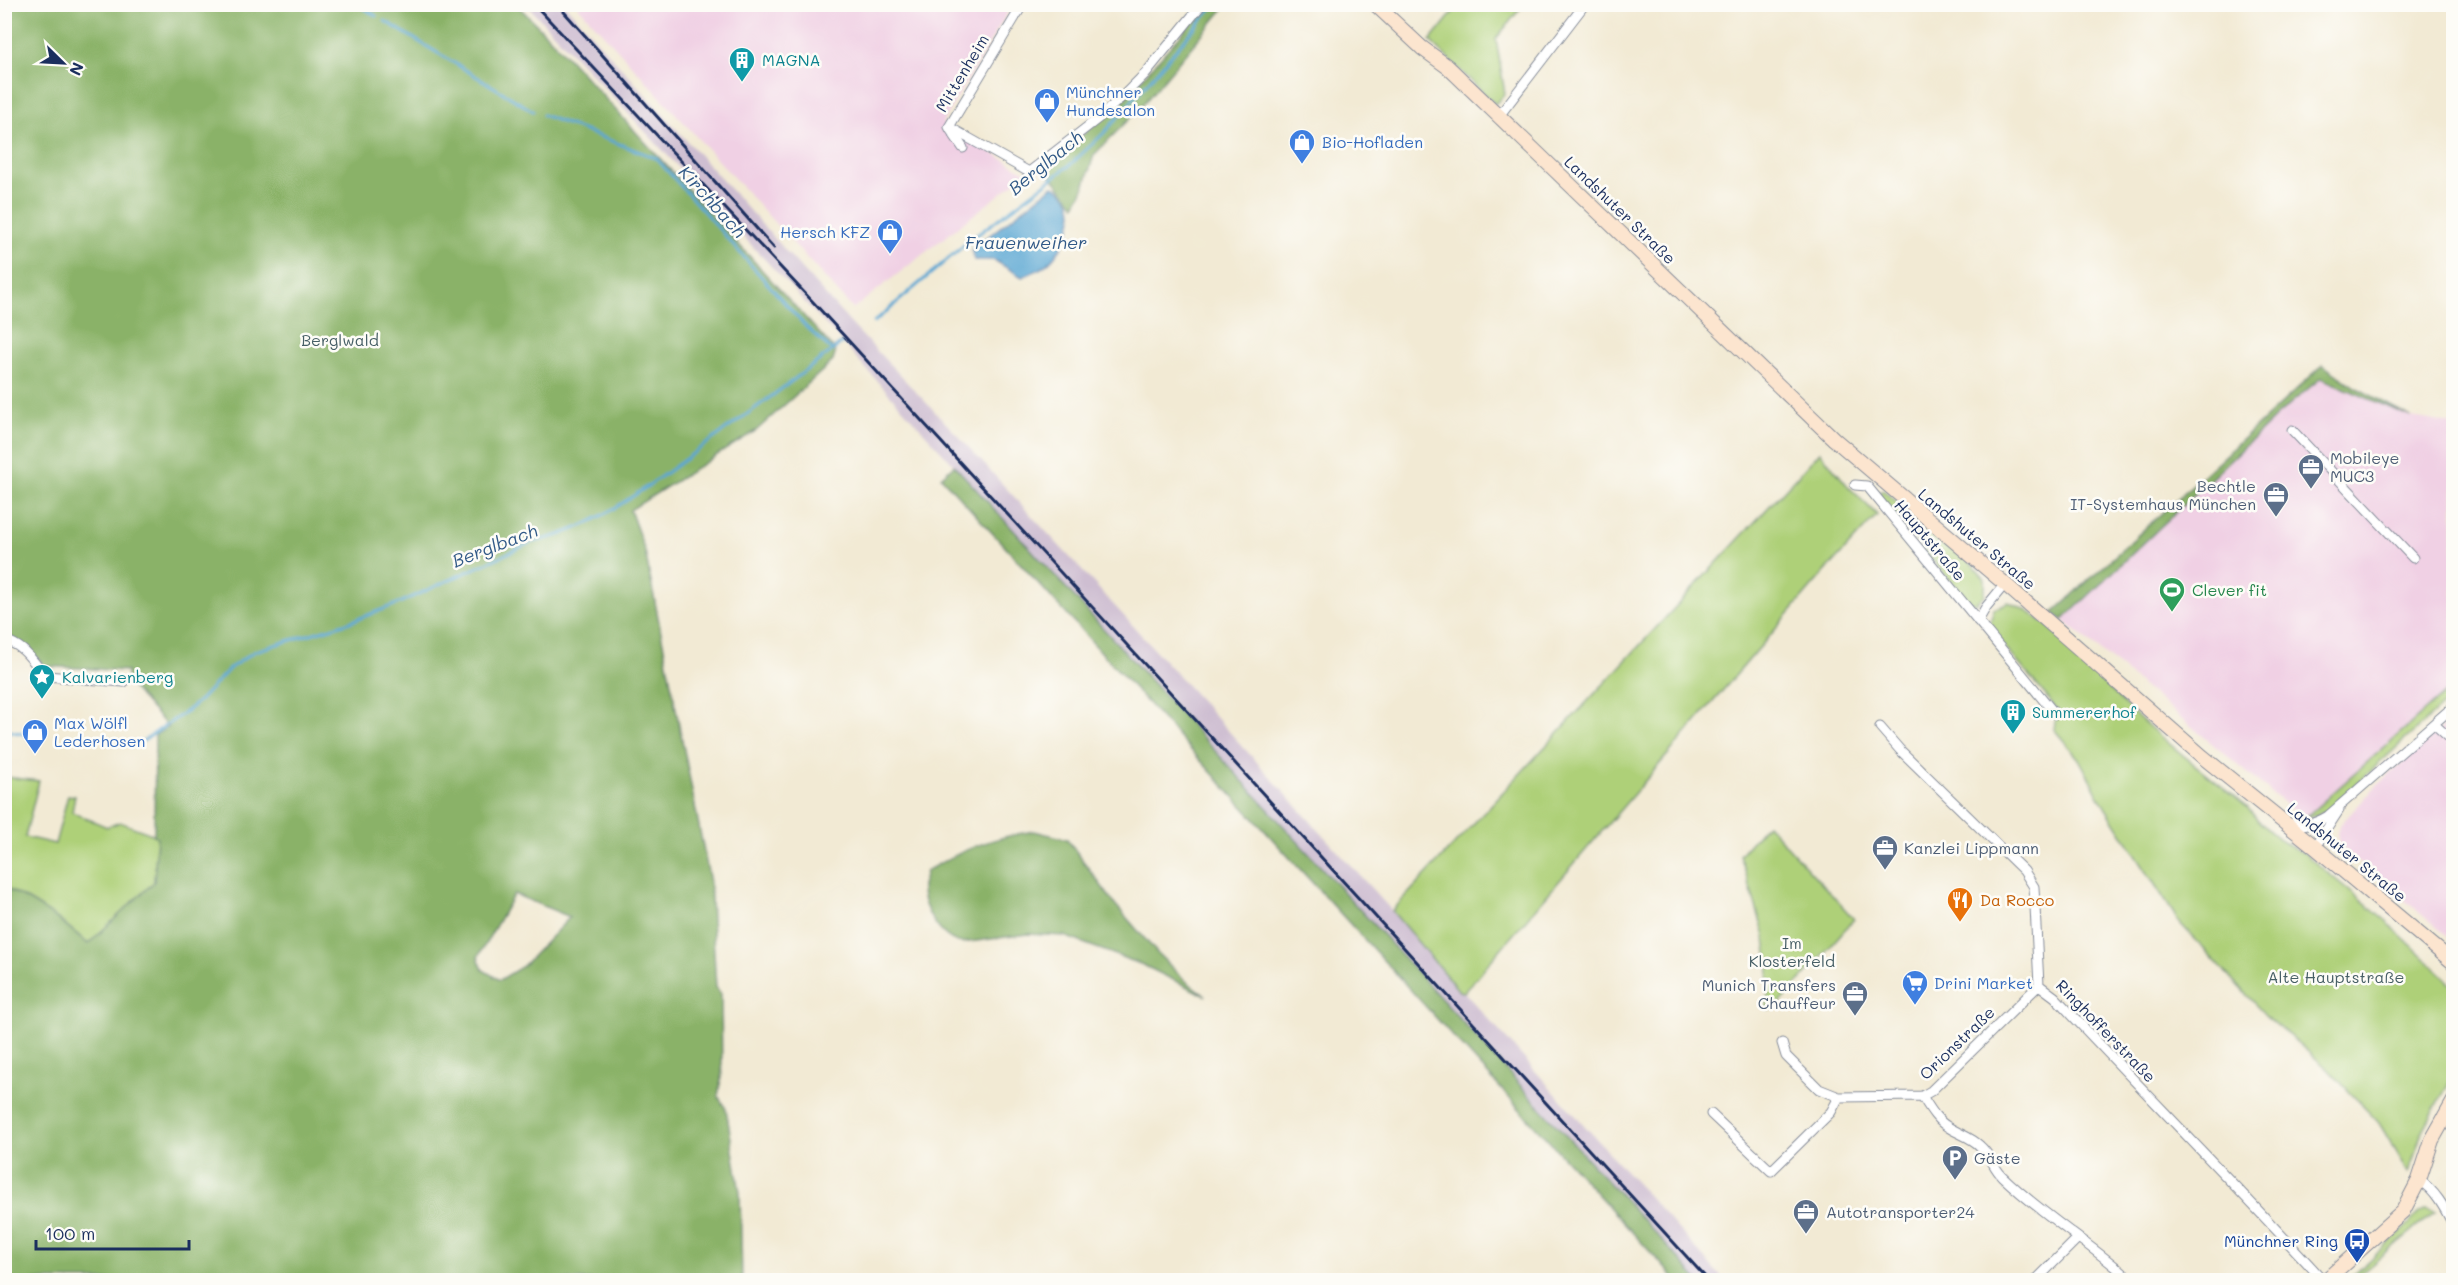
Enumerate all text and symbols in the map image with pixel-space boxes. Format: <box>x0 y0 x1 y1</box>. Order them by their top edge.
street label: Mittenheim <box>930 30 993 115</box>
north arrow <box>33 33 93 93</box>
building icon: MAGNA <box>727 45 757 83</box>
place label: MAGNA <box>762 49 821 70</box>
text: N <box>65 59 89 79</box>
place label: Münchner Hundesalon <box>1066 81 1155 120</box>
shop icon: Münchner Hundesalon <box>1032 86 1062 124</box>
water label: Berglbach <box>1003 125 1088 200</box>
shop icon: Bio-Hofladen <box>1287 127 1317 165</box>
place label: Bio-Hofladen <box>1322 131 1423 152</box>
street label: Landshuter Straße <box>1560 151 1681 268</box>
water label: Kirchbach <box>674 160 752 243</box>
shop icon: Hersch KFZ <box>875 217 905 255</box>
place label: Hersch KFZ <box>780 221 870 242</box>
water label: Frauenweiher <box>965 230 1087 254</box>
park label: Berglwald <box>301 329 379 350</box>
place label: Mobileye MUC3 <box>2330 447 2400 486</box>
office icon: Mobileye MUC3 <box>2296 452 2326 490</box>
place label: Bechtle IT-Systemhaus München <box>2070 475 2256 514</box>
office icon: Bechtle IT-Systemhaus München <box>2261 480 2291 518</box>
street label: Landshuter Straße <box>1914 483 2040 594</box>
street label: Hauptstraße <box>1890 495 1971 585</box>
water label: Berglbach <box>448 518 541 572</box>
sports icon: Clever fit <box>2157 575 2187 613</box>
place label: Clever fit <box>2192 579 2267 600</box>
place icon: Kalvarienberg <box>27 662 57 700</box>
place label: Kalvarienberg <box>62 666 173 687</box>
building icon: Summererhof <box>1998 697 2028 735</box>
place label: Summererhof <box>2032 701 2137 722</box>
place label: Max Wölfl Lederhosen <box>54 712 145 751</box>
shop icon: Max Wölfl Lederhosen <box>20 717 50 755</box>
street label: Landshuter Straße <box>2284 797 2411 906</box>
office icon: Kanzlei Lippmann <box>1870 833 1900 871</box>
place label: Kanzlei Lippmann <box>1904 837 2039 858</box>
restaurant icon: Da Rocco <box>1945 885 1975 923</box>
place label: Da Rocco <box>1980 889 2054 910</box>
park label: Im Klosterfeld <box>1749 932 1835 971</box>
park label: Alte Hauptstraße <box>2267 966 2405 987</box>
supermarket icon: Drini Market <box>1900 968 1930 1006</box>
place label: Drini Market <box>1934 972 2033 993</box>
place label: Munich Transfers Chauffeur <box>1702 974 1836 1013</box>
street label: Ringhofferstraße <box>2052 975 2161 1087</box>
office icon: Munich Transfers Chauffeur <box>1840 979 1870 1017</box>
street label: Orionstraße <box>1915 1001 1999 1084</box>
parking icon: Gäste <box>1940 1143 1970 1181</box>
place label: Gäste <box>1974 1147 2021 1168</box>
office icon: Autotransporter24 <box>1791 1197 1821 1235</box>
place label: Autotransporter24 <box>1826 1201 1975 1222</box>
scale bar <box>36 1213 189 1251</box>
text: 100 m <box>45 1221 95 1245</box>
bus stop icon: Münchner Ring <box>2342 1226 2372 1264</box>
place label: Münchner Ring <box>2224 1230 2338 1251</box>

